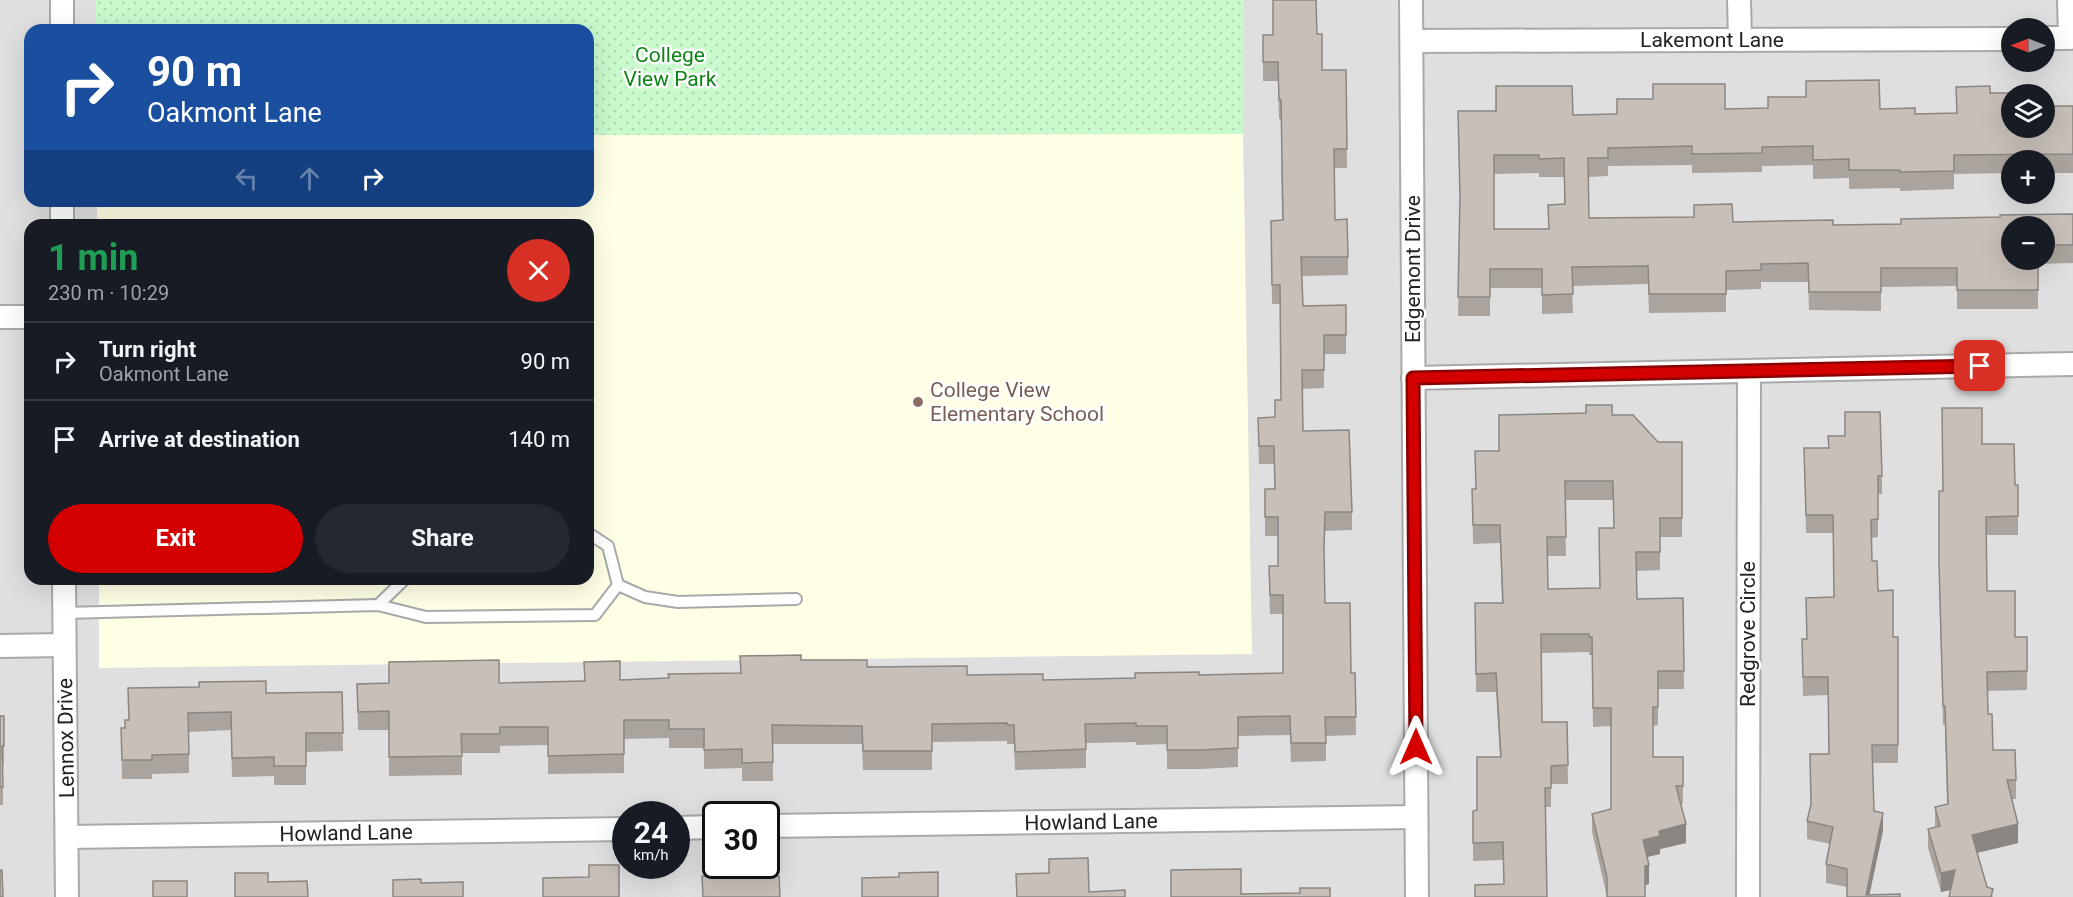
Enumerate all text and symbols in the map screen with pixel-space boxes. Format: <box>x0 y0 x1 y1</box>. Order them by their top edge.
north arrow <box>2001 18 2055 72</box>
map controls <box>2001 18 2055 270</box>
street label: Lakemont Lane <box>1640 28 1784 52</box>
park label: College View Park <box>624 43 717 91</box>
text: 90 m <box>147 47 242 96</box>
icon: right <box>48 48 126 126</box>
button: layers <box>2001 84 2055 138</box>
text: Oakmont Lane <box>147 97 322 129</box>
button: + <box>2001 150 2055 204</box>
icon: left <box>230 162 263 195</box>
icon: ahead <box>293 162 326 195</box>
icon: right <box>356 162 389 195</box>
street label: Edgemont Drive <box>1401 195 1425 343</box>
button: − <box>2001 216 2055 270</box>
text: 1 min <box>48 237 139 279</box>
button: close <box>507 239 570 302</box>
text: 230 m · 10:29 <box>48 281 169 305</box>
text: Turn right <box>99 337 196 362</box>
pin <box>1954 340 2005 391</box>
icon: right <box>48 345 81 378</box>
text: 90 m <box>521 349 570 374</box>
icon: arrive <box>1963 349 1996 382</box>
text: Oakmont Lane <box>99 362 229 386</box>
place label: College View Elementary School <box>930 378 1104 426</box>
marker: College View Elementary School <box>911 395 925 409</box>
icon: arrive <box>48 423 81 456</box>
text: Arrive at destination <box>99 427 300 452</box>
text: 140 m <box>508 427 570 452</box>
button: Exit <box>48 504 303 573</box>
button: Share <box>315 504 570 573</box>
street label: Redgrove Circle <box>1736 561 1760 707</box>
street label: Lennox Drive <box>53 678 79 798</box>
position arrow <box>1384 715 1448 779</box>
speed limit sign: 30 <box>702 801 780 879</box>
street label: Howland Lane <box>1024 809 1158 835</box>
text: 24 <box>634 815 668 850</box>
street label: Howland Lane <box>279 820 413 846</box>
text: km/h <box>633 846 669 864</box>

